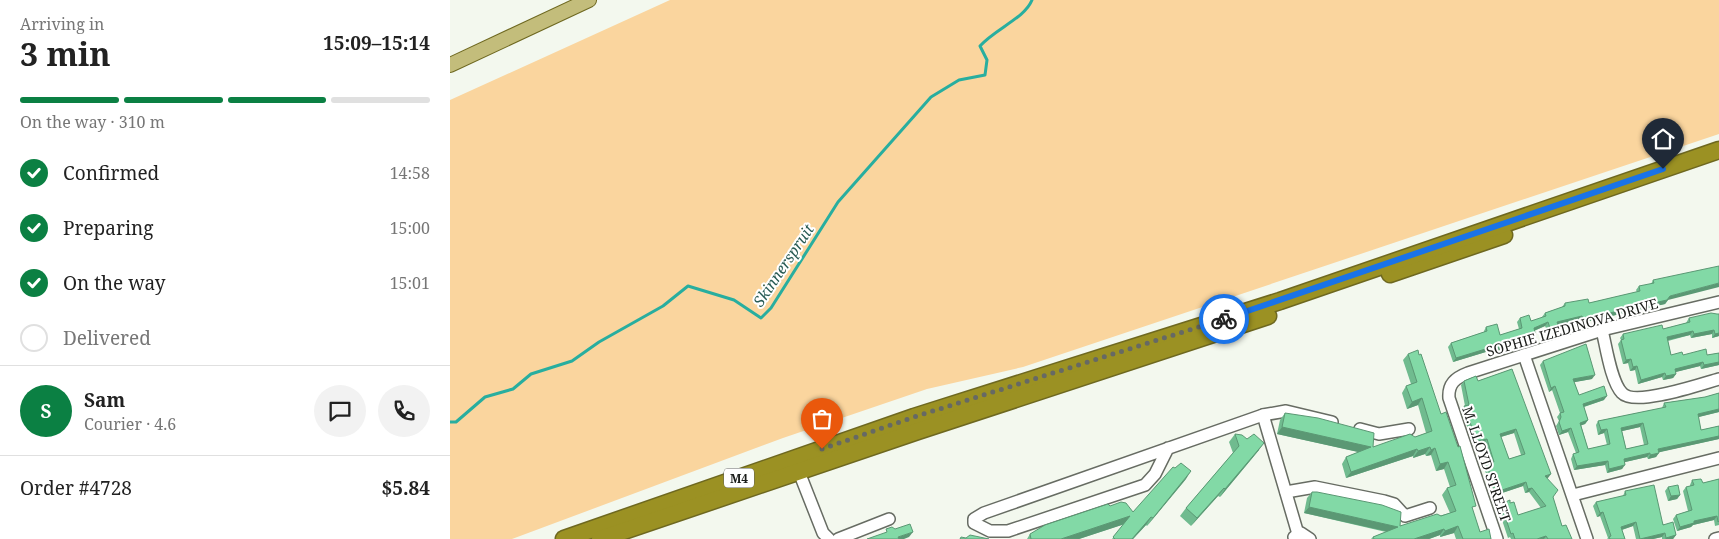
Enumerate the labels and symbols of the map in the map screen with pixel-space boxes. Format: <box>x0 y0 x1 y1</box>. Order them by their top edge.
pin <box>1642 118 1684 169</box>
water label: Skinnerspruit <box>748 219 818 310</box>
street label: SOPHIE IZEDINOVA DRIVE <box>1484 293 1660 361</box>
courier <box>1199 294 1249 344</box>
pin <box>801 398 843 449</box>
street label: M. LLOYD STREET <box>1458 404 1516 525</box>
road number: M4 <box>724 468 754 488</box>

